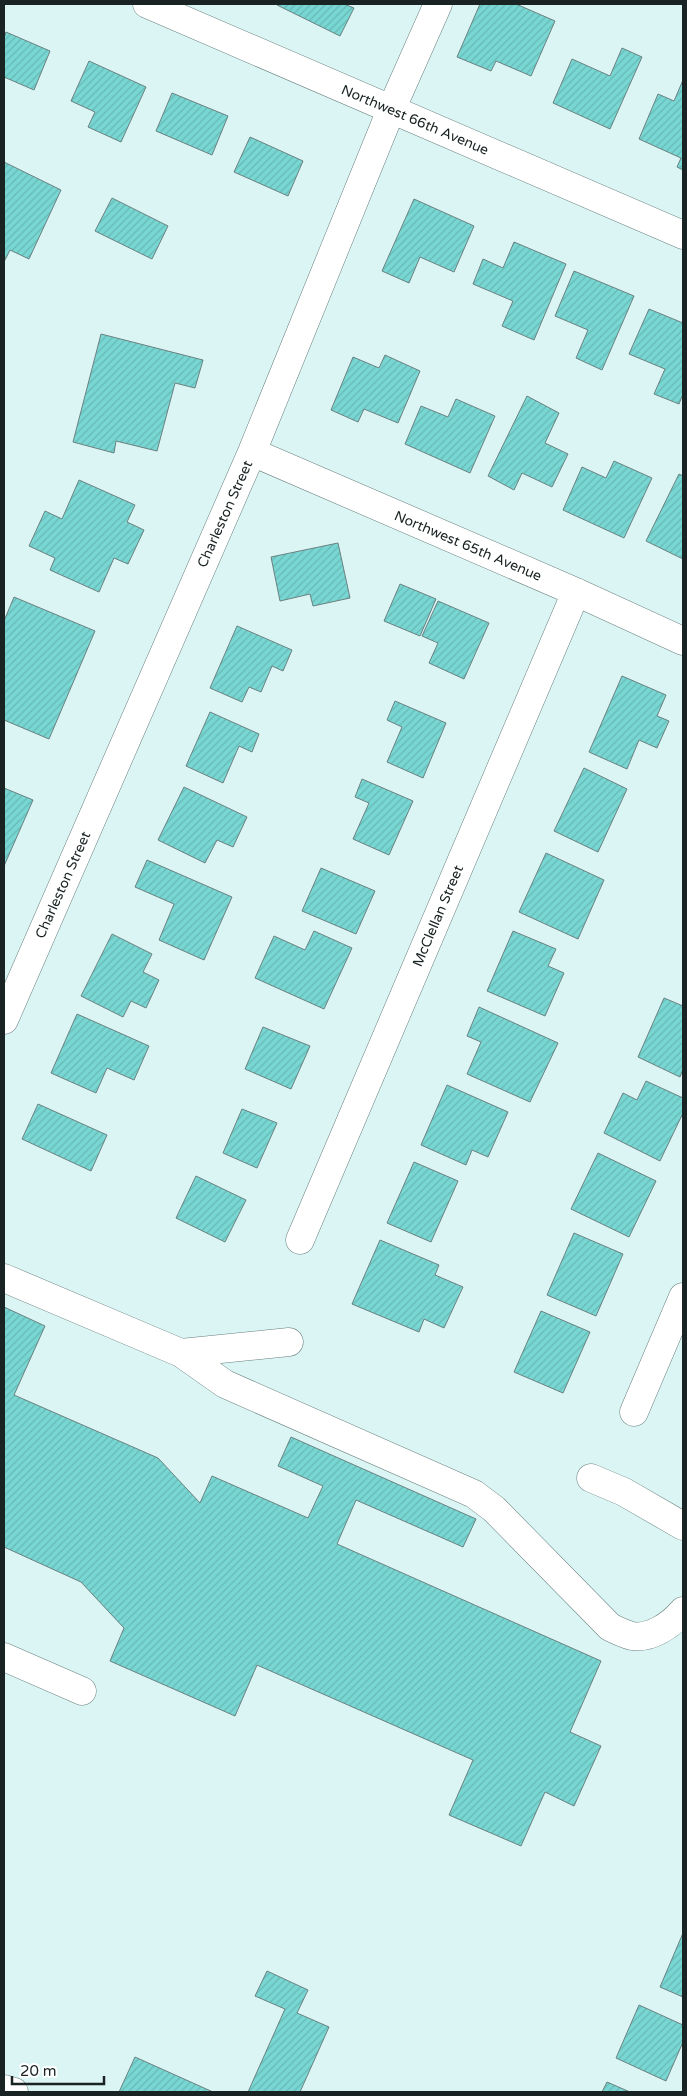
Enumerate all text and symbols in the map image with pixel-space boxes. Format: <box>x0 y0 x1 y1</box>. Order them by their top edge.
street label: Northwest 66th Avenue <box>339 81 491 159</box>
street label: Charleston Street <box>194 457 257 570</box>
street label: Northwest 65th Avenue <box>392 507 544 585</box>
street label: Charleston Street <box>32 828 95 941</box>
street label: McClellan Street <box>409 862 467 969</box>
scale bar <box>12 2054 105 2086</box>
text: 20 m <box>20 2062 57 2080</box>

